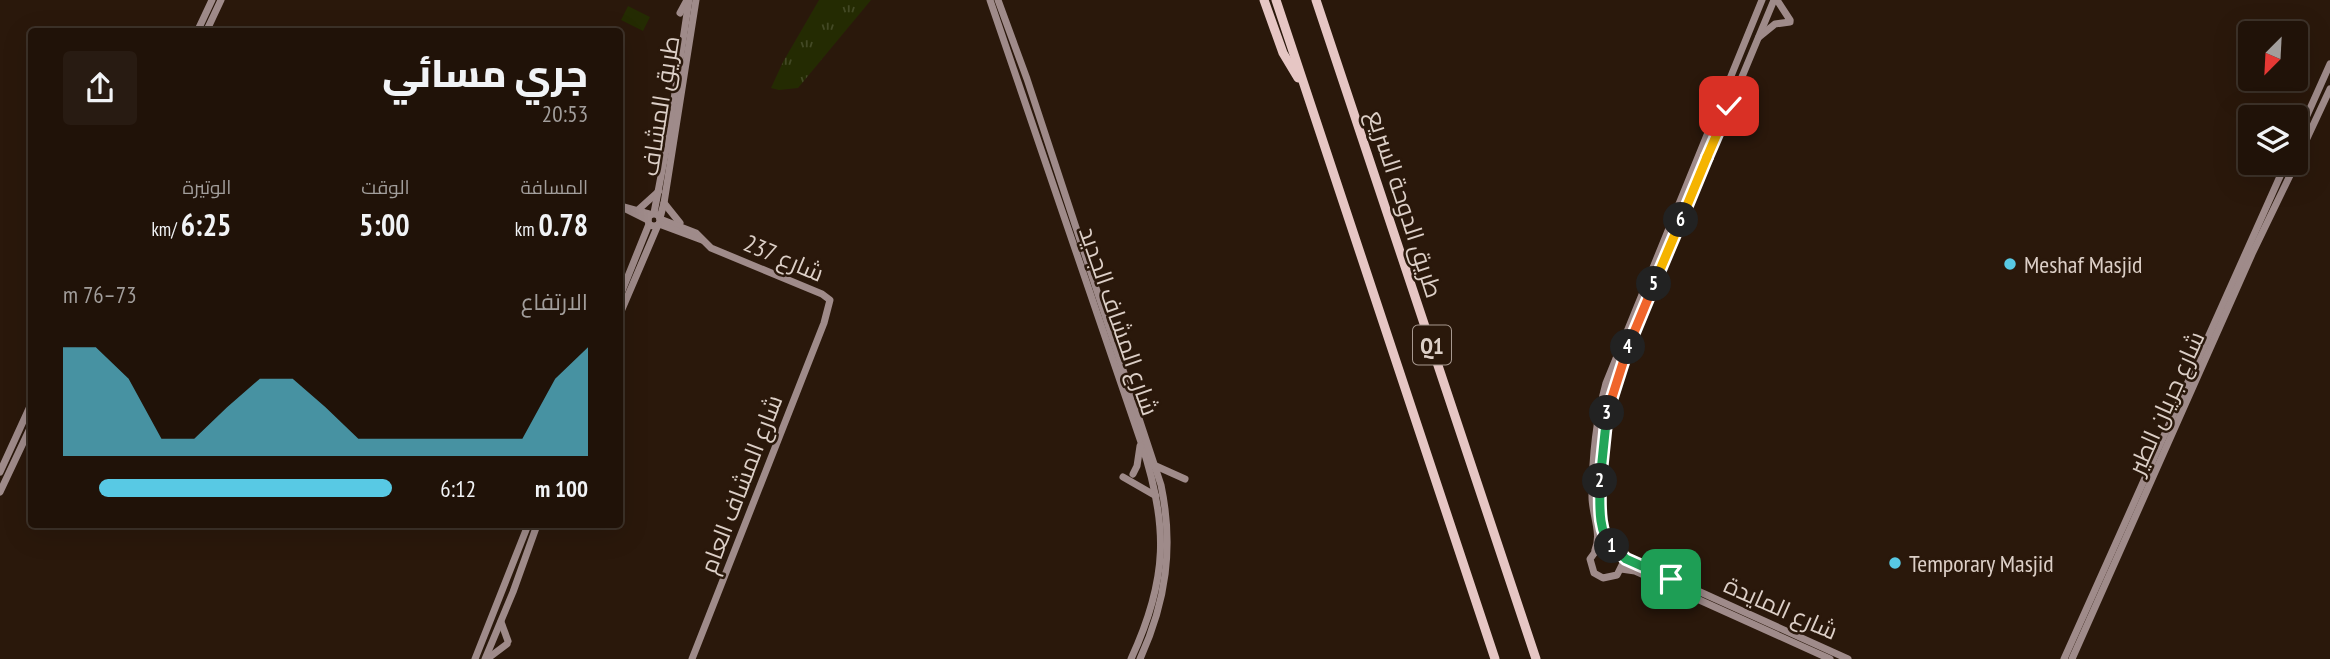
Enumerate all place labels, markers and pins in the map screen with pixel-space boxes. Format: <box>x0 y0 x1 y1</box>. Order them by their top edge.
pin <box>1699 76 1759 136</box>
pin: 6 <box>1664 202 1698 238</box>
place label: Meshaf Masjid <box>2024 249 2143 280</box>
marker: Meshaf Masjid <box>2002 256 2018 272</box>
pin: 5 <box>1636 266 1672 302</box>
pin: 4 <box>1610 330 1646 364</box>
pin: 3 <box>1590 396 1624 430</box>
pin: 2 <box>1582 463 1618 498</box>
pin: 1 <box>1594 528 1630 564</box>
place label: Temporary Masjid <box>1909 548 2054 579</box>
pin <box>1641 549 1701 609</box>
marker: Temporary Masjid <box>1887 555 1903 571</box>

